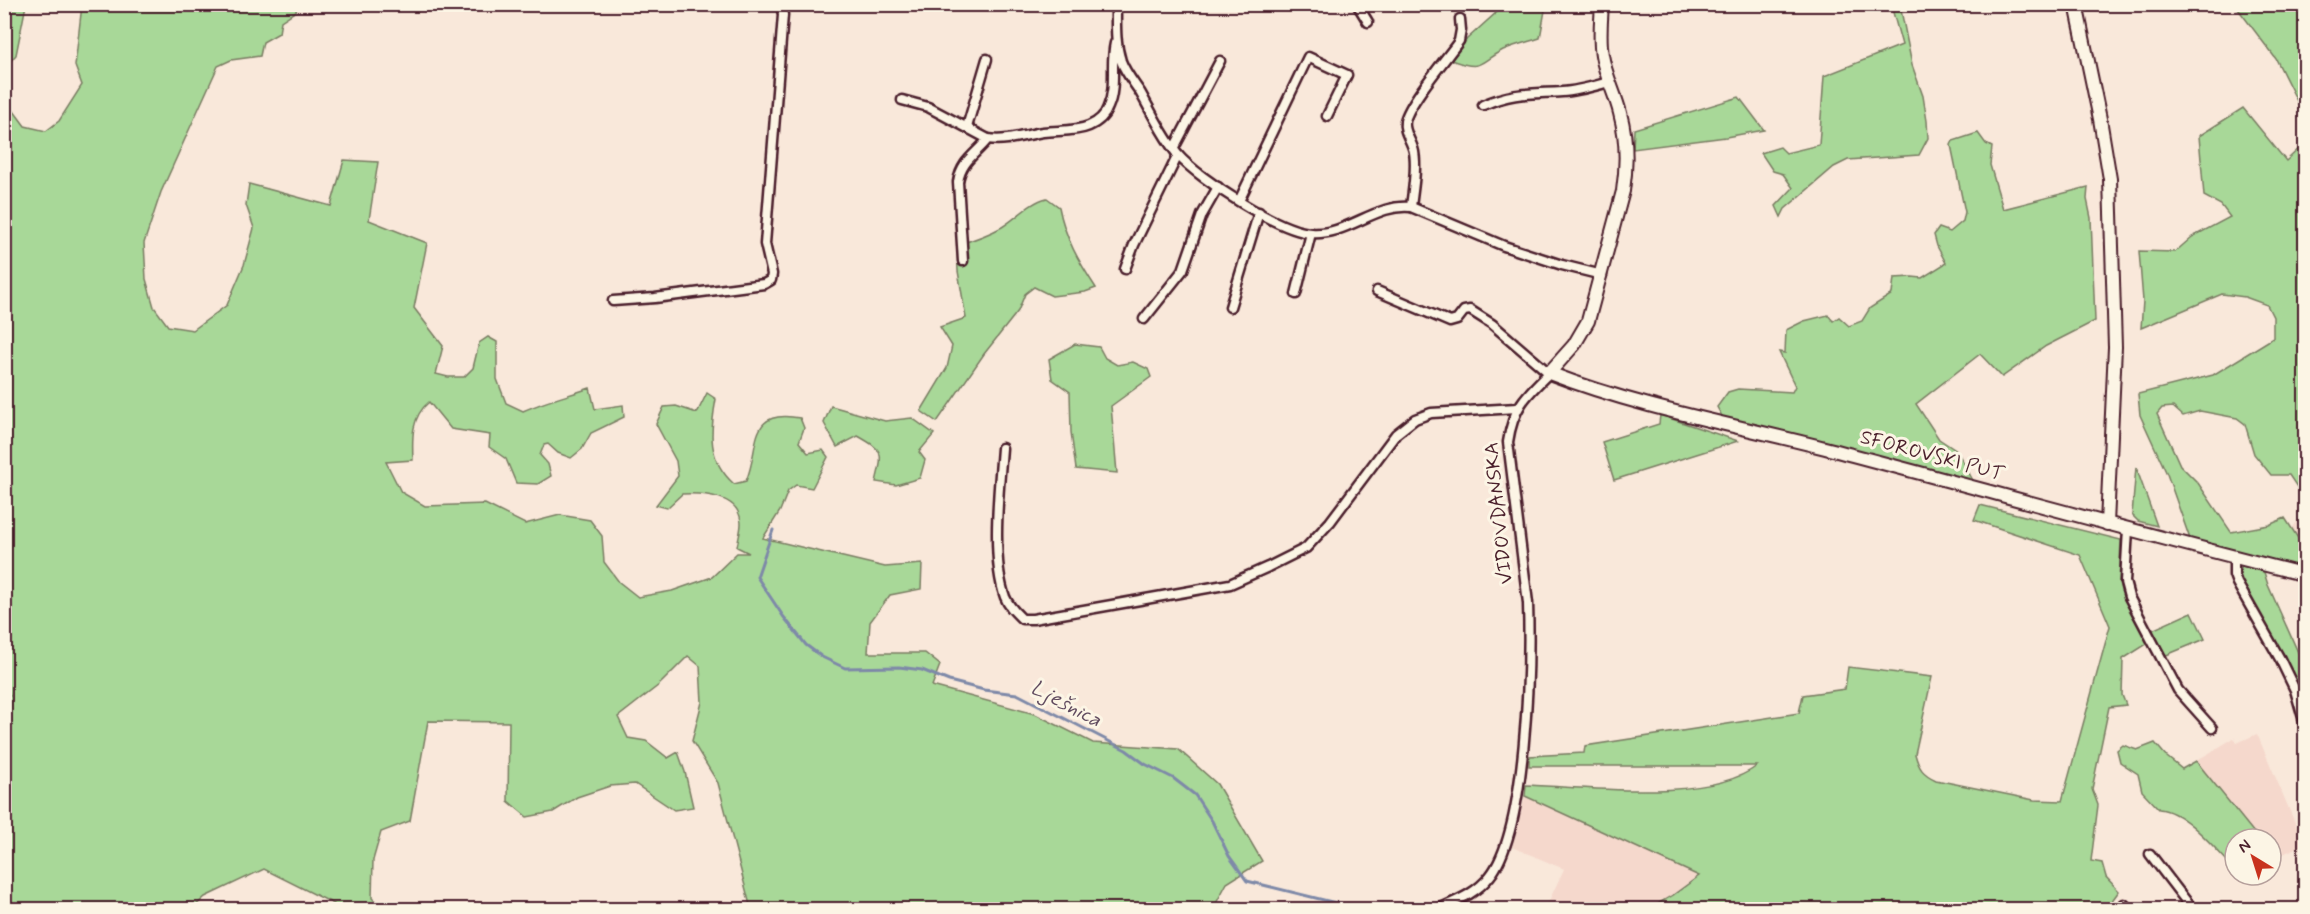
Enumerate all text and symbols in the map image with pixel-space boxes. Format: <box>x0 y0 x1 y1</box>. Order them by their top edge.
street label: SFOROVSKI PUT <box>1857 424 2008 488</box>
street label: VIDOVDANSKA <box>1478 441 1520 585</box>
water label: Lješnica <box>1026 674 1106 734</box>
north arrow <box>2223 827 2283 887</box>
text: N <box>2234 835 2255 858</box>

